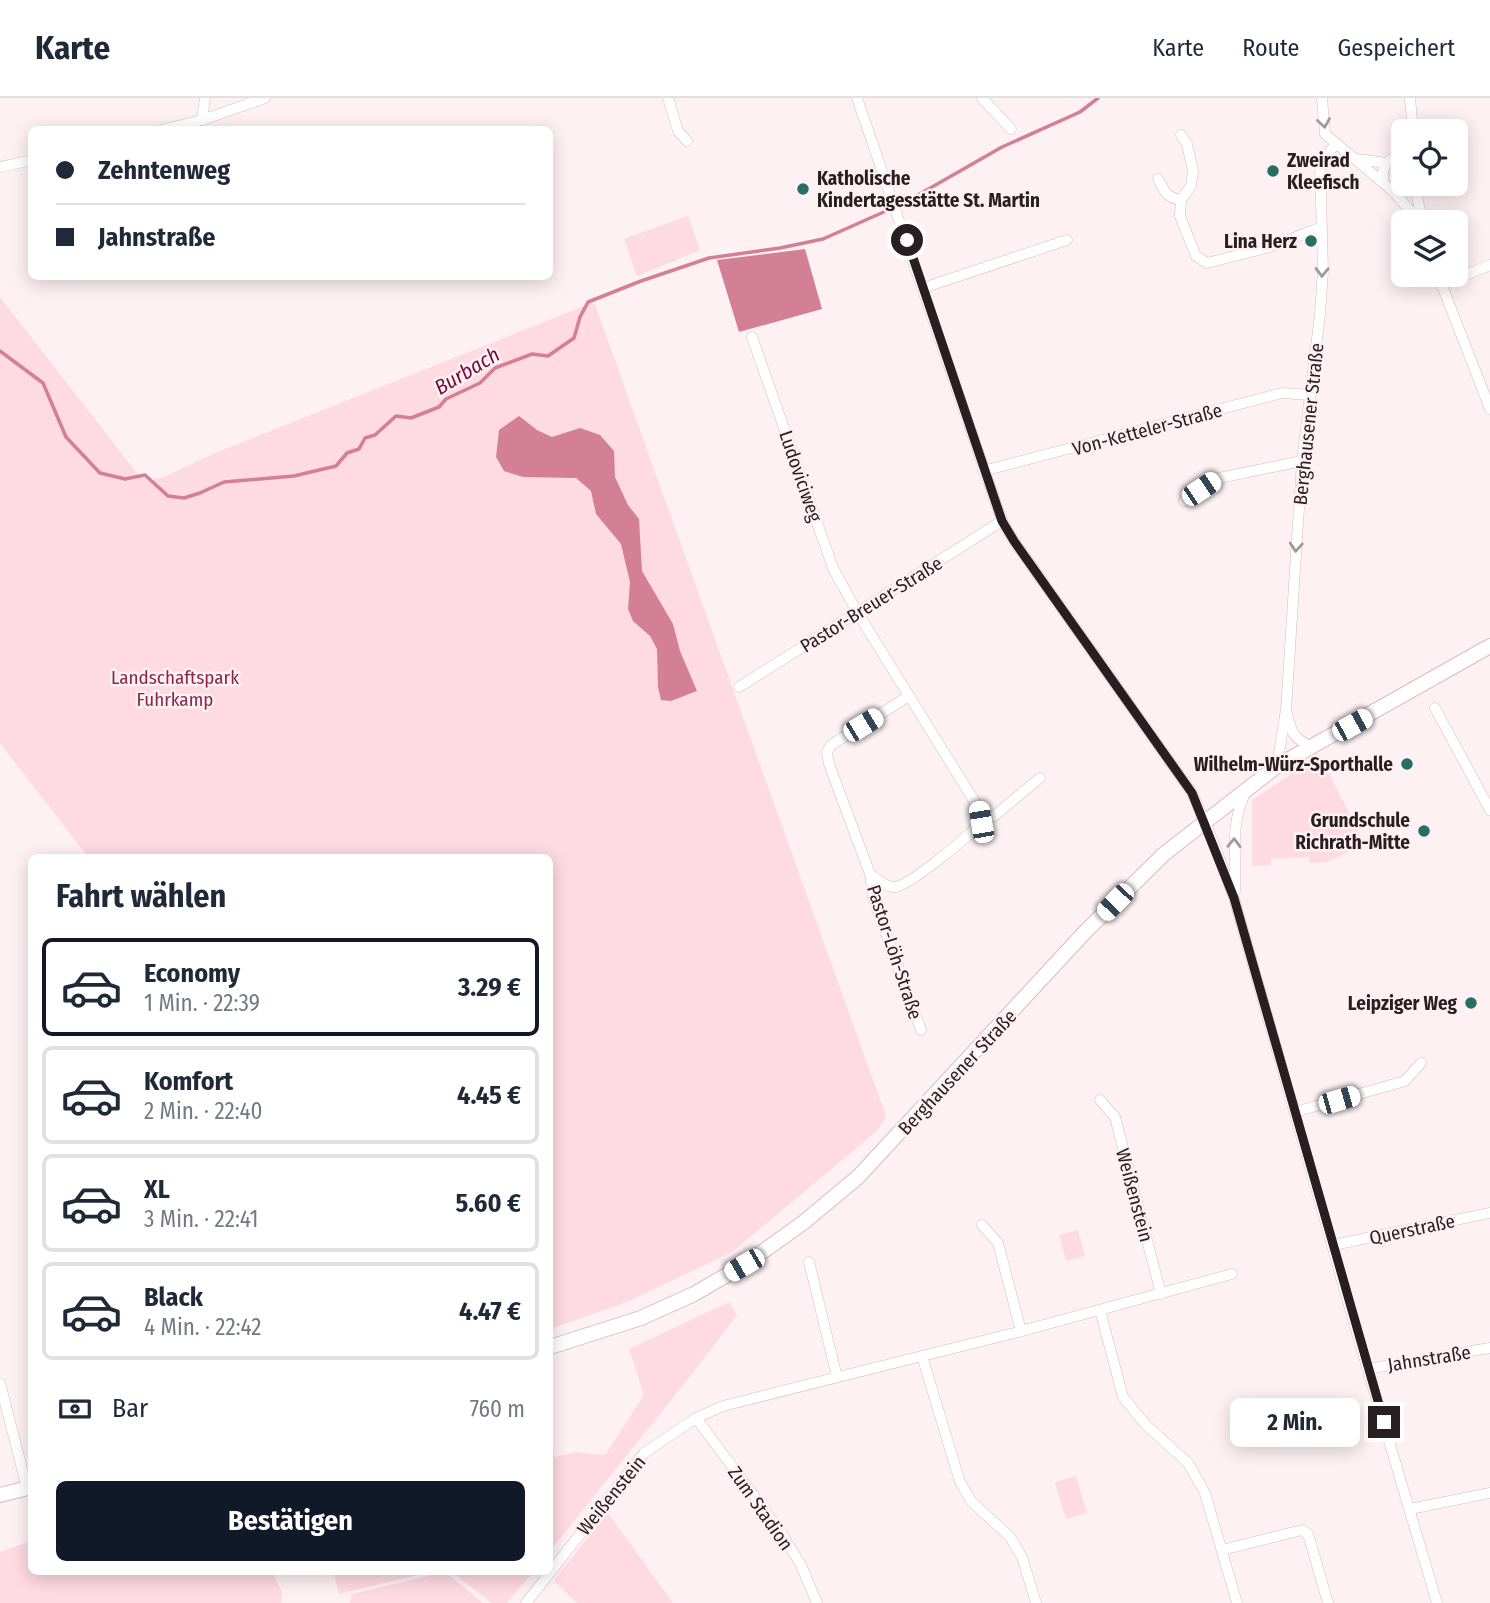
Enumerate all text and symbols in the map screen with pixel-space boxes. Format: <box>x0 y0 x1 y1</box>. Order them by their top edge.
text: Karte <box>35 28 110 68</box>
text: Karte <box>1152 34 1204 62</box>
text: Route <box>1242 34 1299 62</box>
text: Gespeichert <box>1337 34 1455 62</box>
one-way arrow <box>1316 117 1331 129</box>
map controls <box>1391 119 1468 287</box>
button: locate <box>1391 119 1468 196</box>
place label: Zweirad Kleefisch <box>1287 149 1359 194</box>
text: Zehntenweg <box>98 155 230 186</box>
marker: Zweirad Kleefisch <box>1265 163 1281 179</box>
place label: Katholische Kindertagesstätte St. Martin <box>817 167 1040 212</box>
marker: Katholische Kindertagesstätte St. Martin <box>795 181 811 197</box>
button: layers <box>1391 210 1468 287</box>
text: Jahnstraße <box>98 222 215 253</box>
route start <box>891 224 923 256</box>
place label: Lina Herz <box>1224 230 1297 253</box>
marker: Lina Herz <box>1303 233 1319 249</box>
one-way arrow <box>1315 267 1330 278</box>
water label: Burbach <box>430 341 504 401</box>
street label: Berghausener Straße <box>1289 342 1328 506</box>
street label: Von-Ketteler-Straße <box>1070 398 1224 461</box>
street label: Ludoviciweg <box>774 427 827 525</box>
car <box>1178 469 1225 509</box>
one-way arrow <box>1289 542 1304 553</box>
street label: Pastor-Breuer-Straße <box>796 551 947 657</box>
park label: Landschaftspark Fuhrkamp <box>111 666 239 711</box>
car <box>840 705 887 745</box>
car <box>1329 706 1376 744</box>
place label: Wilhelm-Würz-Sporthalle <box>1194 753 1393 776</box>
marker: Wilhelm-Würz-Sporthalle <box>1399 756 1415 772</box>
car <box>968 799 995 845</box>
place label: Grundschule Richrath-Mitte <box>1295 809 1410 854</box>
marker: Grundschule Richrath-Mitte <box>1416 823 1432 839</box>
one-way arrow <box>1226 837 1242 847</box>
text: Fahrt wählen <box>56 877 226 915</box>
car <box>1093 880 1138 924</box>
street label: Pastor-Löh-Straße <box>862 882 927 1022</box>
icon: car <box>60 956 123 1019</box>
text: Economy <box>144 958 240 989</box>
text: 3.29 € <box>458 972 521 1003</box>
text: 1 Min. · 22:39 <box>144 989 260 1017</box>
place label: Leipziger Weg <box>1348 992 1458 1015</box>
marker: Leipziger Weg <box>1463 995 1479 1011</box>
street label: Berghausener Straße <box>893 1005 1021 1140</box>
icon: car <box>60 1064 123 1127</box>
text: Komfort <box>144 1066 233 1097</box>
text: 4.45 € <box>457 1080 521 1111</box>
car <box>1316 1084 1363 1116</box>
text: 2 Min. · 22:40 <box>144 1097 263 1125</box>
street label: Weißenstein <box>1111 1146 1158 1244</box>
icon: car <box>60 1172 123 1235</box>
text: XL <box>144 1174 170 1205</box>
text: 5.60 € <box>455 1188 521 1219</box>
text: 3 Min. · 22:41 <box>144 1205 259 1233</box>
street label: Querstraße <box>1367 1209 1457 1250</box>
car <box>721 1245 768 1285</box>
icon: car <box>60 1280 123 1343</box>
text: Black <box>144 1282 203 1313</box>
text: 4.47 € <box>459 1296 521 1327</box>
text: 4 Min. · 22:42 <box>144 1313 261 1341</box>
street label: Jahnstraße <box>1386 1341 1472 1376</box>
icon: cash <box>56 1390 94 1428</box>
text: Bar <box>112 1393 148 1424</box>
text: 760 m <box>470 1395 525 1423</box>
callout: 2 Min. <box>1230 1398 1360 1446</box>
route end <box>1368 1406 1400 1438</box>
text: 2 Min. <box>1267 1408 1323 1436</box>
street label: Weißenstein <box>572 1451 651 1540</box>
street label: Zum Stadion <box>723 1462 798 1555</box>
button: Bestätigen <box>56 1481 525 1561</box>

